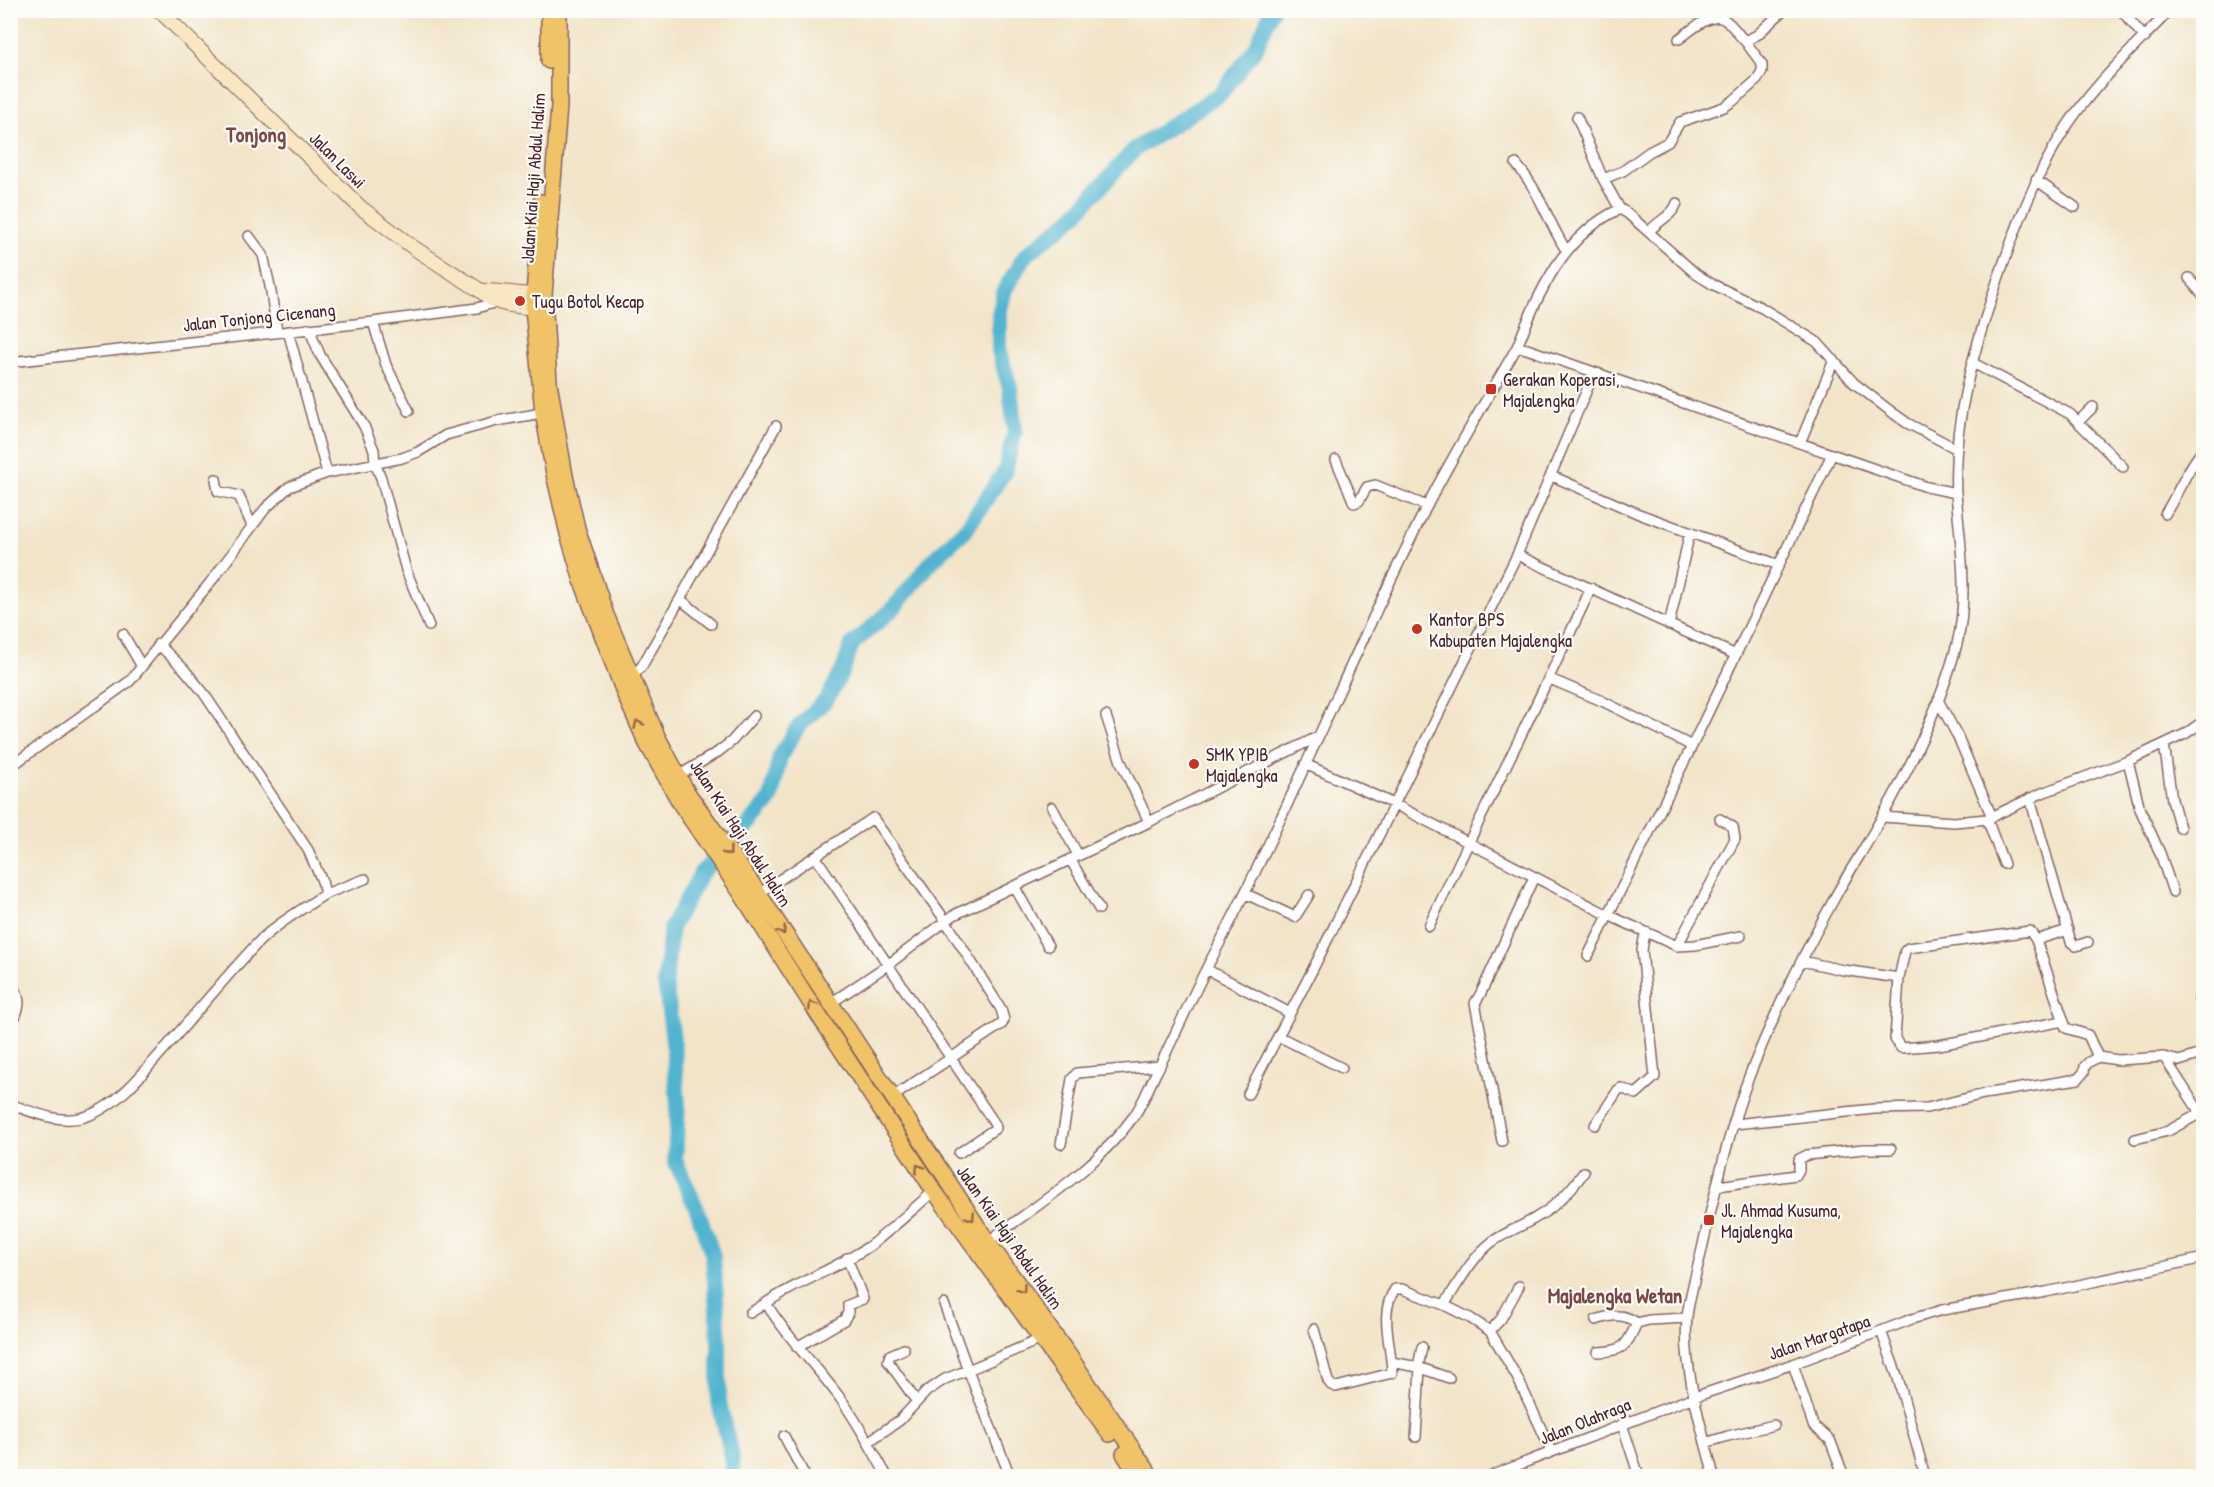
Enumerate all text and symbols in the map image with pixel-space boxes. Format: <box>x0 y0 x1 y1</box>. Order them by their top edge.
street label: Jalan Kiai Haji Abdul Halim <box>515 92 551 264</box>
district label: Tonjong <box>225 120 286 150</box>
street label: Jalan Laswi <box>304 126 372 194</box>
place label: Tugu Botol Kecap <box>532 289 644 314</box>
marker: Tugu Botol Kecap <box>513 294 527 308</box>
street label: Jalan Tonjong Cicenang <box>182 297 336 337</box>
place label: Gerakan Koperasi, Majalengka <box>1503 367 1620 413</box>
marker: Gerakan Koperasi, Majalengka <box>1484 382 1498 396</box>
place label: Kantor BPS Kabupaten Majalengka <box>1429 607 1572 653</box>
marker: Kantor BPS Kabupaten Majalengka <box>1410 622 1424 636</box>
one-way arrow <box>634 720 646 731</box>
place label: SMK YPIB Majalengka <box>1206 742 1278 788</box>
street label: Jalan Kiai Haji Abdul Halim <box>684 755 798 911</box>
marker: SMK YPIB Majalengka <box>1187 757 1201 771</box>
one-way arrow <box>721 845 732 856</box>
one-way arrow <box>775 925 786 936</box>
one-way arrow <box>807 1001 819 1011</box>
street label: Jalan Kiai Haji Abdul Halim <box>951 1160 1069 1314</box>
one-way arrow <box>915 1164 926 1175</box>
place label: Jl. Ahmad Kusuma, Majalengka <box>1721 1198 1841 1244</box>
one-way arrow <box>963 1210 974 1221</box>
marker: Jl. Ahmad Kusuma, Majalengka <box>1702 1213 1716 1227</box>
district label: Majalengka Wetan <box>1548 1281 1682 1311</box>
one-way arrow <box>1015 1283 1026 1294</box>
street label: Jalan Margatapa <box>1765 1308 1873 1366</box>
street label: Jalan Olahraga <box>1536 1391 1634 1451</box>

